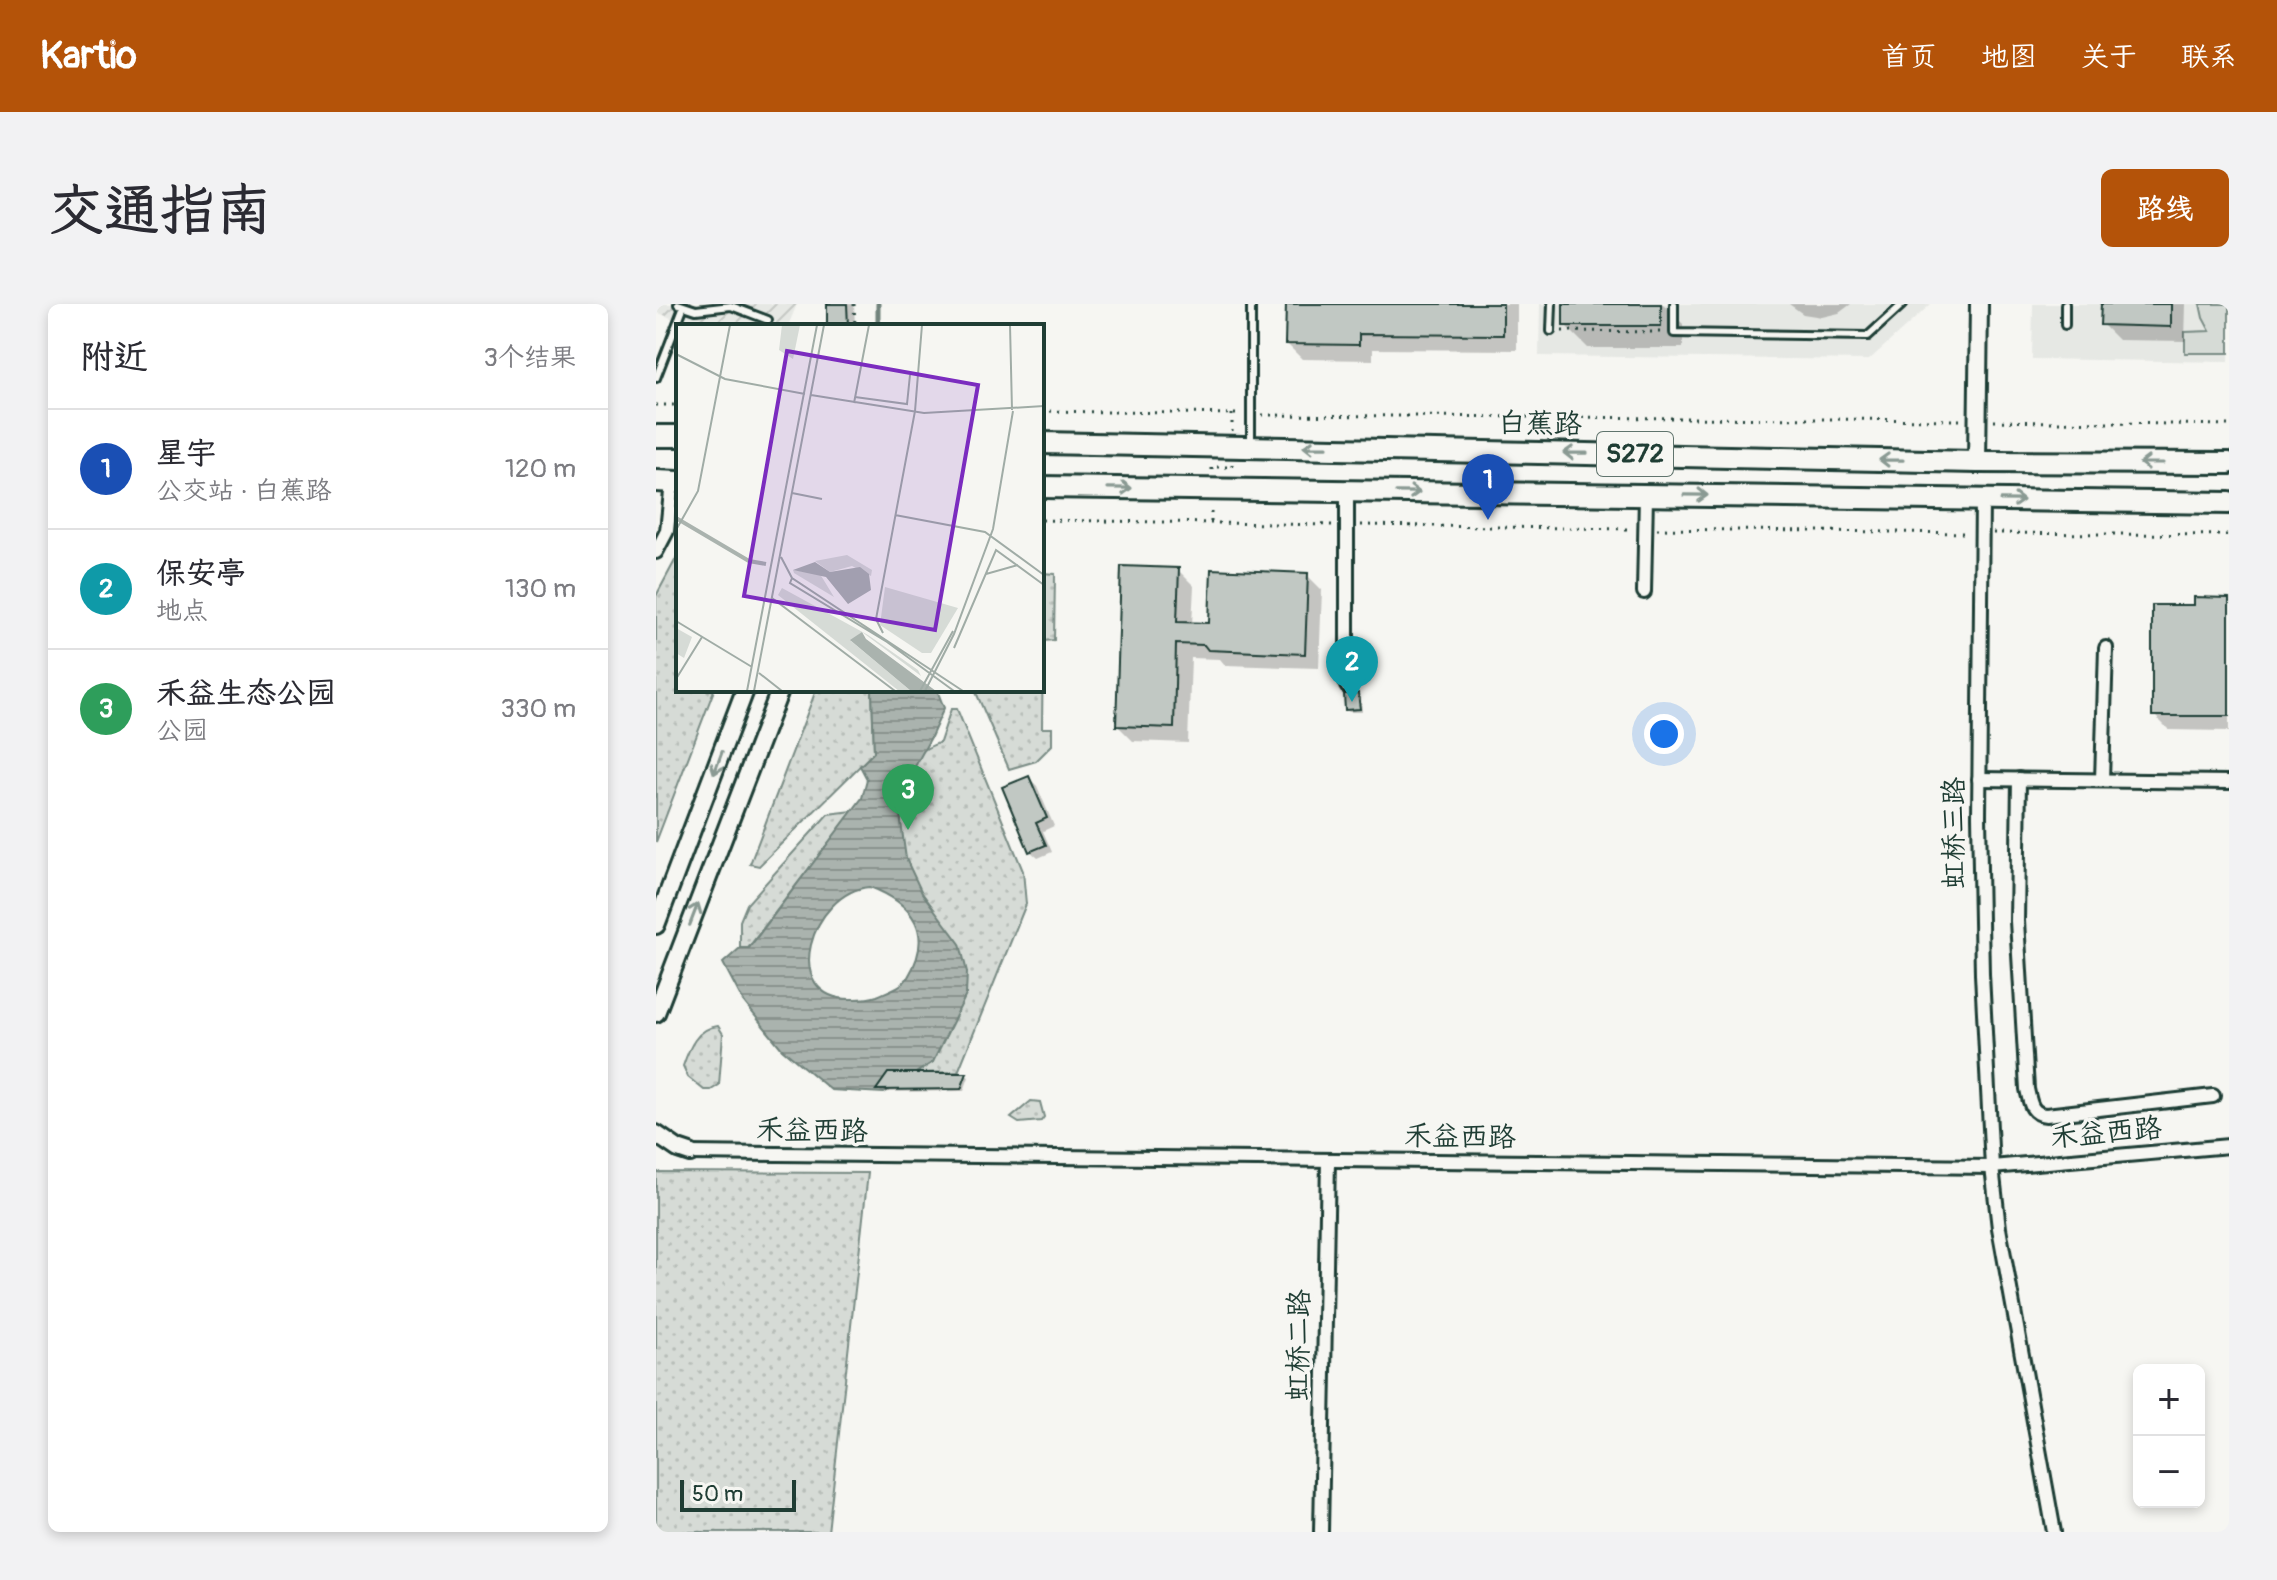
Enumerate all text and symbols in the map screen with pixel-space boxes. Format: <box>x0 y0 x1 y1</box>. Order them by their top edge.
text: Kartio <box>40 32 137 80</box>
text: 首页 <box>1881 40 1937 75</box>
text: 地图 <box>1981 40 2037 75</box>
text: 关于 <box>2081 40 2137 75</box>
text: 联系 <box>2181 40 2237 75</box>
button: 路线 <box>2101 169 2229 247</box>
text: 交通指南 <box>48 177 272 246</box>
inset map <box>676 324 1044 692</box>
text: 附近 <box>80 336 148 379</box>
text: 3个结果 <box>483 342 576 374</box>
street label: 白蕉路 <box>1498 406 1582 442</box>
road number: S272 <box>1597 432 1673 476</box>
text: 星宇 <box>156 435 216 472</box>
one-way arrow <box>1302 440 1329 455</box>
one-way arrow <box>1562 445 1589 461</box>
one-way arrow <box>1878 452 1905 468</box>
text: 1 <box>101 453 111 485</box>
text: 120 m <box>505 453 576 485</box>
pin: 1 <box>1462 454 1514 520</box>
one-way arrow <box>2138 455 2165 471</box>
text: 公交站 · 白蕉路 <box>156 475 332 507</box>
one-way arrow <box>1106 480 1133 496</box>
one-way arrow <box>1394 484 1421 500</box>
one-way arrow <box>1682 488 1709 503</box>
one-way arrow <box>1998 492 2025 507</box>
text: 保安亭 <box>156 555 246 592</box>
text: 2 <box>99 573 113 605</box>
text: 130 m <box>505 573 576 605</box>
text: 地点 <box>156 595 208 627</box>
pin: 2 <box>1326 636 1378 702</box>
text: 禾益生态公园 <box>156 675 336 712</box>
text: 3 <box>99 693 113 725</box>
text: 330 m <box>500 693 576 725</box>
your location <box>1644 714 1684 754</box>
text: 公园 <box>156 715 208 747</box>
one-way arrow <box>710 750 724 775</box>
pin: 3 <box>882 764 934 830</box>
street label: 虹桥三路 <box>1937 777 1972 889</box>
one-way arrow <box>688 902 702 927</box>
street label: 禾益西路 <box>2049 1111 2163 1155</box>
street label: 禾益西路 <box>756 1113 868 1149</box>
street label: 禾益西路 <box>1404 1119 1516 1155</box>
street label: 虹桥二路 <box>1281 1289 1317 1401</box>
map controls <box>2133 1364 2205 1508</box>
button: + <box>2133 1364 2205 1436</box>
button: − <box>2133 1436 2205 1508</box>
scale bar <box>680 1476 796 1512</box>
text: 50 m <box>692 1480 743 1508</box>

